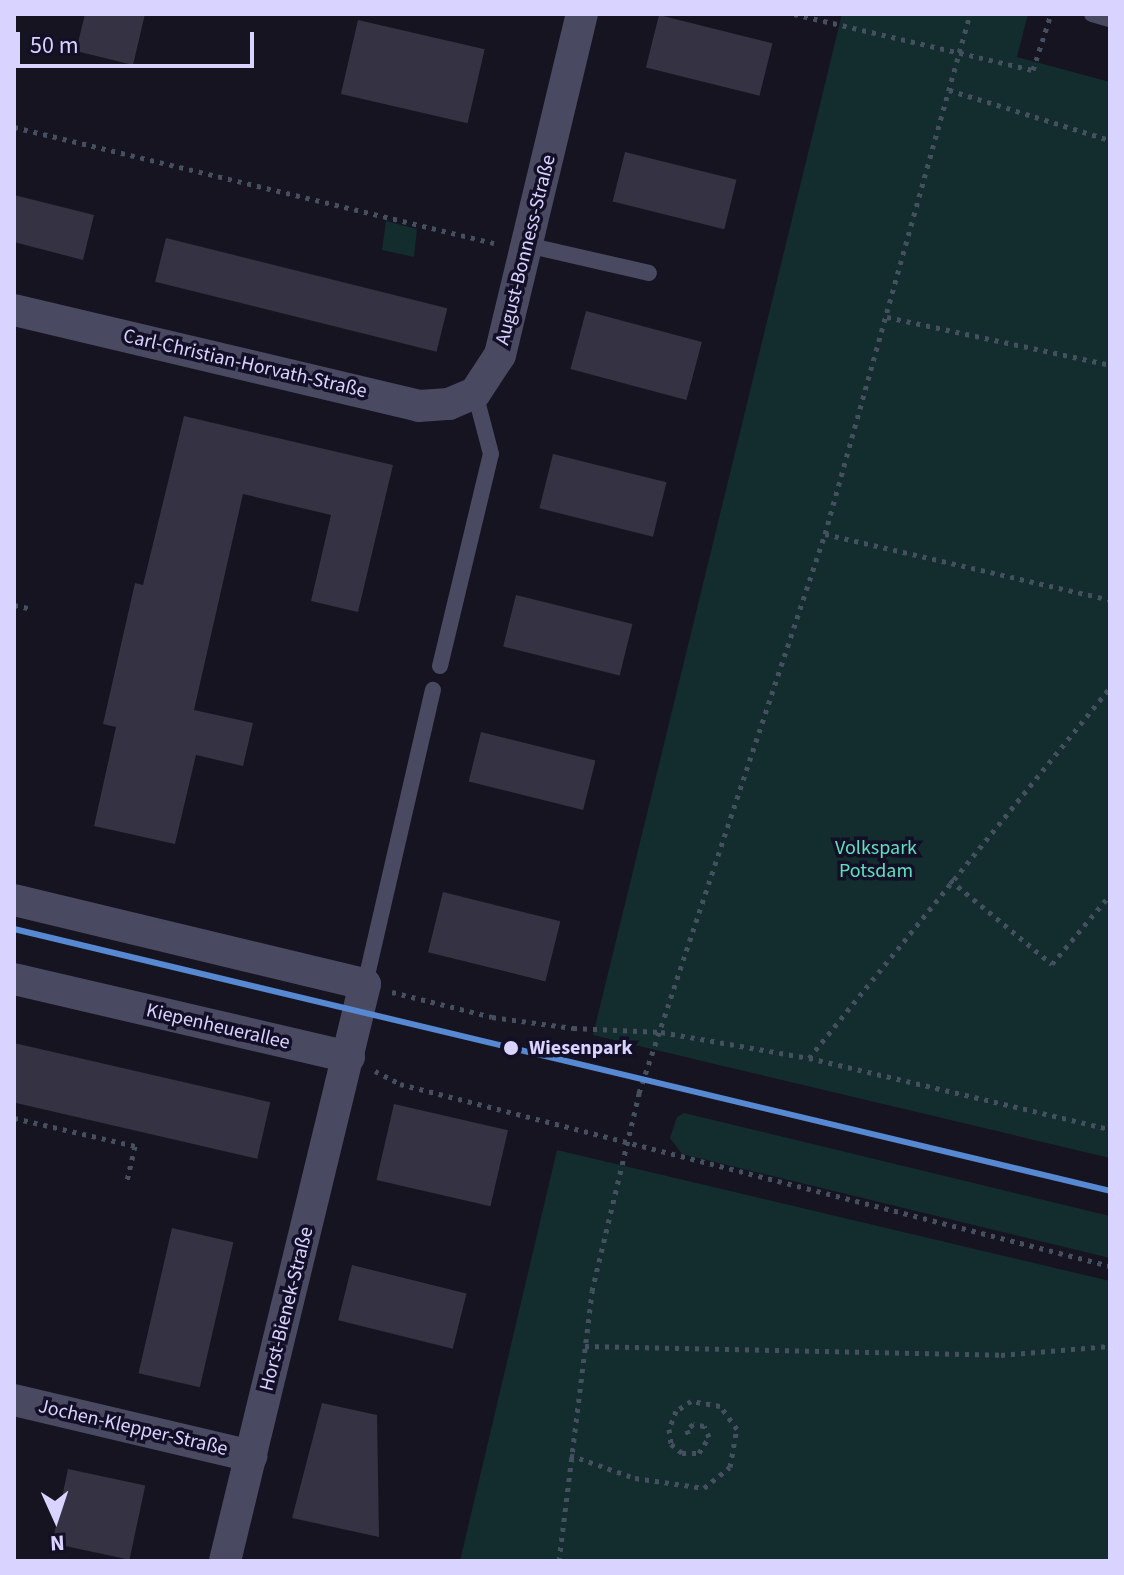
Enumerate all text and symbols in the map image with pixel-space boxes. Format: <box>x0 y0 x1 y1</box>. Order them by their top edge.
scale bar <box>20 16 258 66</box>
text: 50 m <box>30 28 79 63</box>
street label: August-Bonness-Straße <box>491 152 561 348</box>
street label: Carl-Christian-Horvath-Straße <box>121 324 369 404</box>
park label: Volkspark Potsdam <box>835 837 917 884</box>
street label: Kiepenheuerallee <box>144 999 292 1055</box>
place label: Wiesenpark <box>529 1036 632 1060</box>
marker: Wiesenpark <box>500 1037 522 1059</box>
street label: Horst-Bienek-Straße <box>255 1224 319 1394</box>
street label: Jochen-Klepper-Straße <box>36 1395 230 1461</box>
north arrow <box>16 1479 96 1559</box>
text: N <box>49 1527 65 1559</box>

